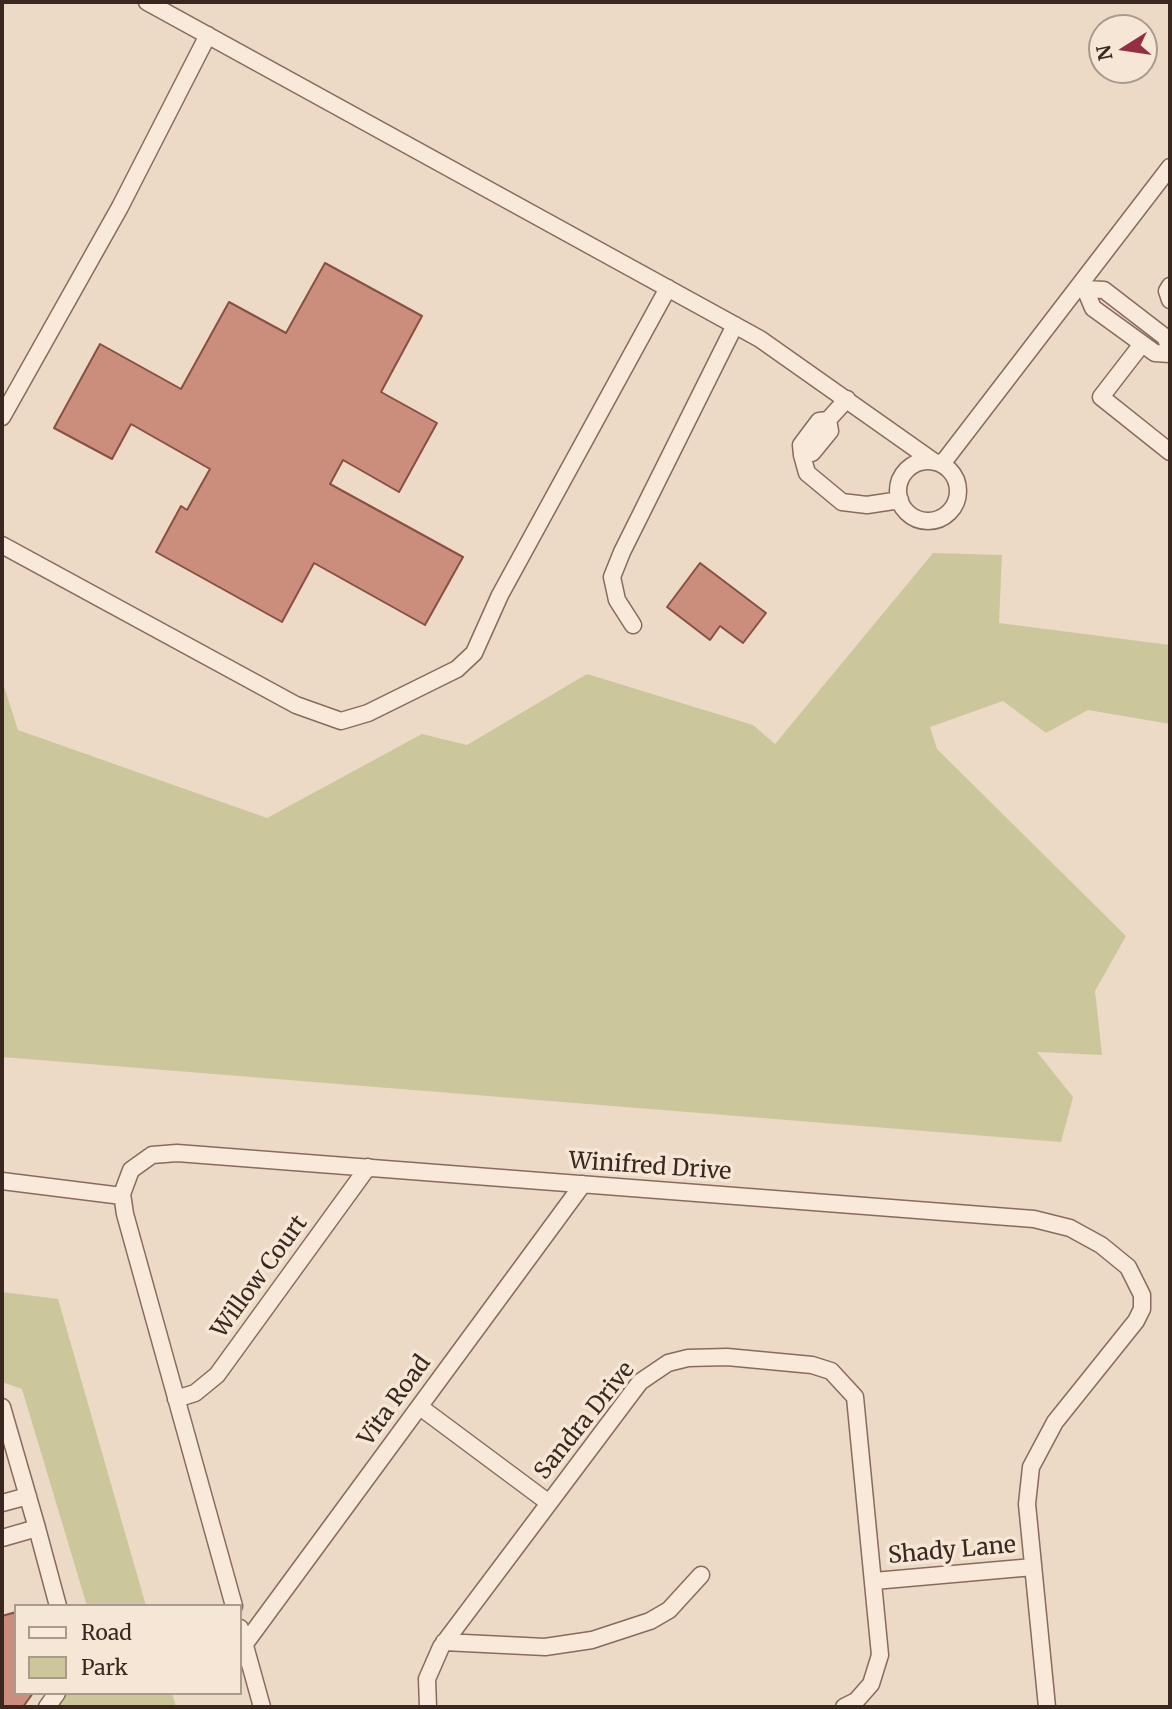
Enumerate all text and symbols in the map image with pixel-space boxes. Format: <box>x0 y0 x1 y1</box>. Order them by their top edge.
north arrow <box>1088 14 1158 84</box>
text: N <box>1091 43 1118 63</box>
street label: Winifred Drive <box>568 1148 732 1186</box>
street label: Willow Court <box>206 1210 314 1344</box>
street label: Vita Road <box>353 1350 437 1452</box>
street label: Sandra Drive <box>529 1357 641 1485</box>
street label: Shady Lane <box>887 1532 1017 1570</box>
legend <box>14 1604 242 1695</box>
text: Road <box>81 1619 132 1646</box>
text: Park <box>81 1654 128 1681</box>

